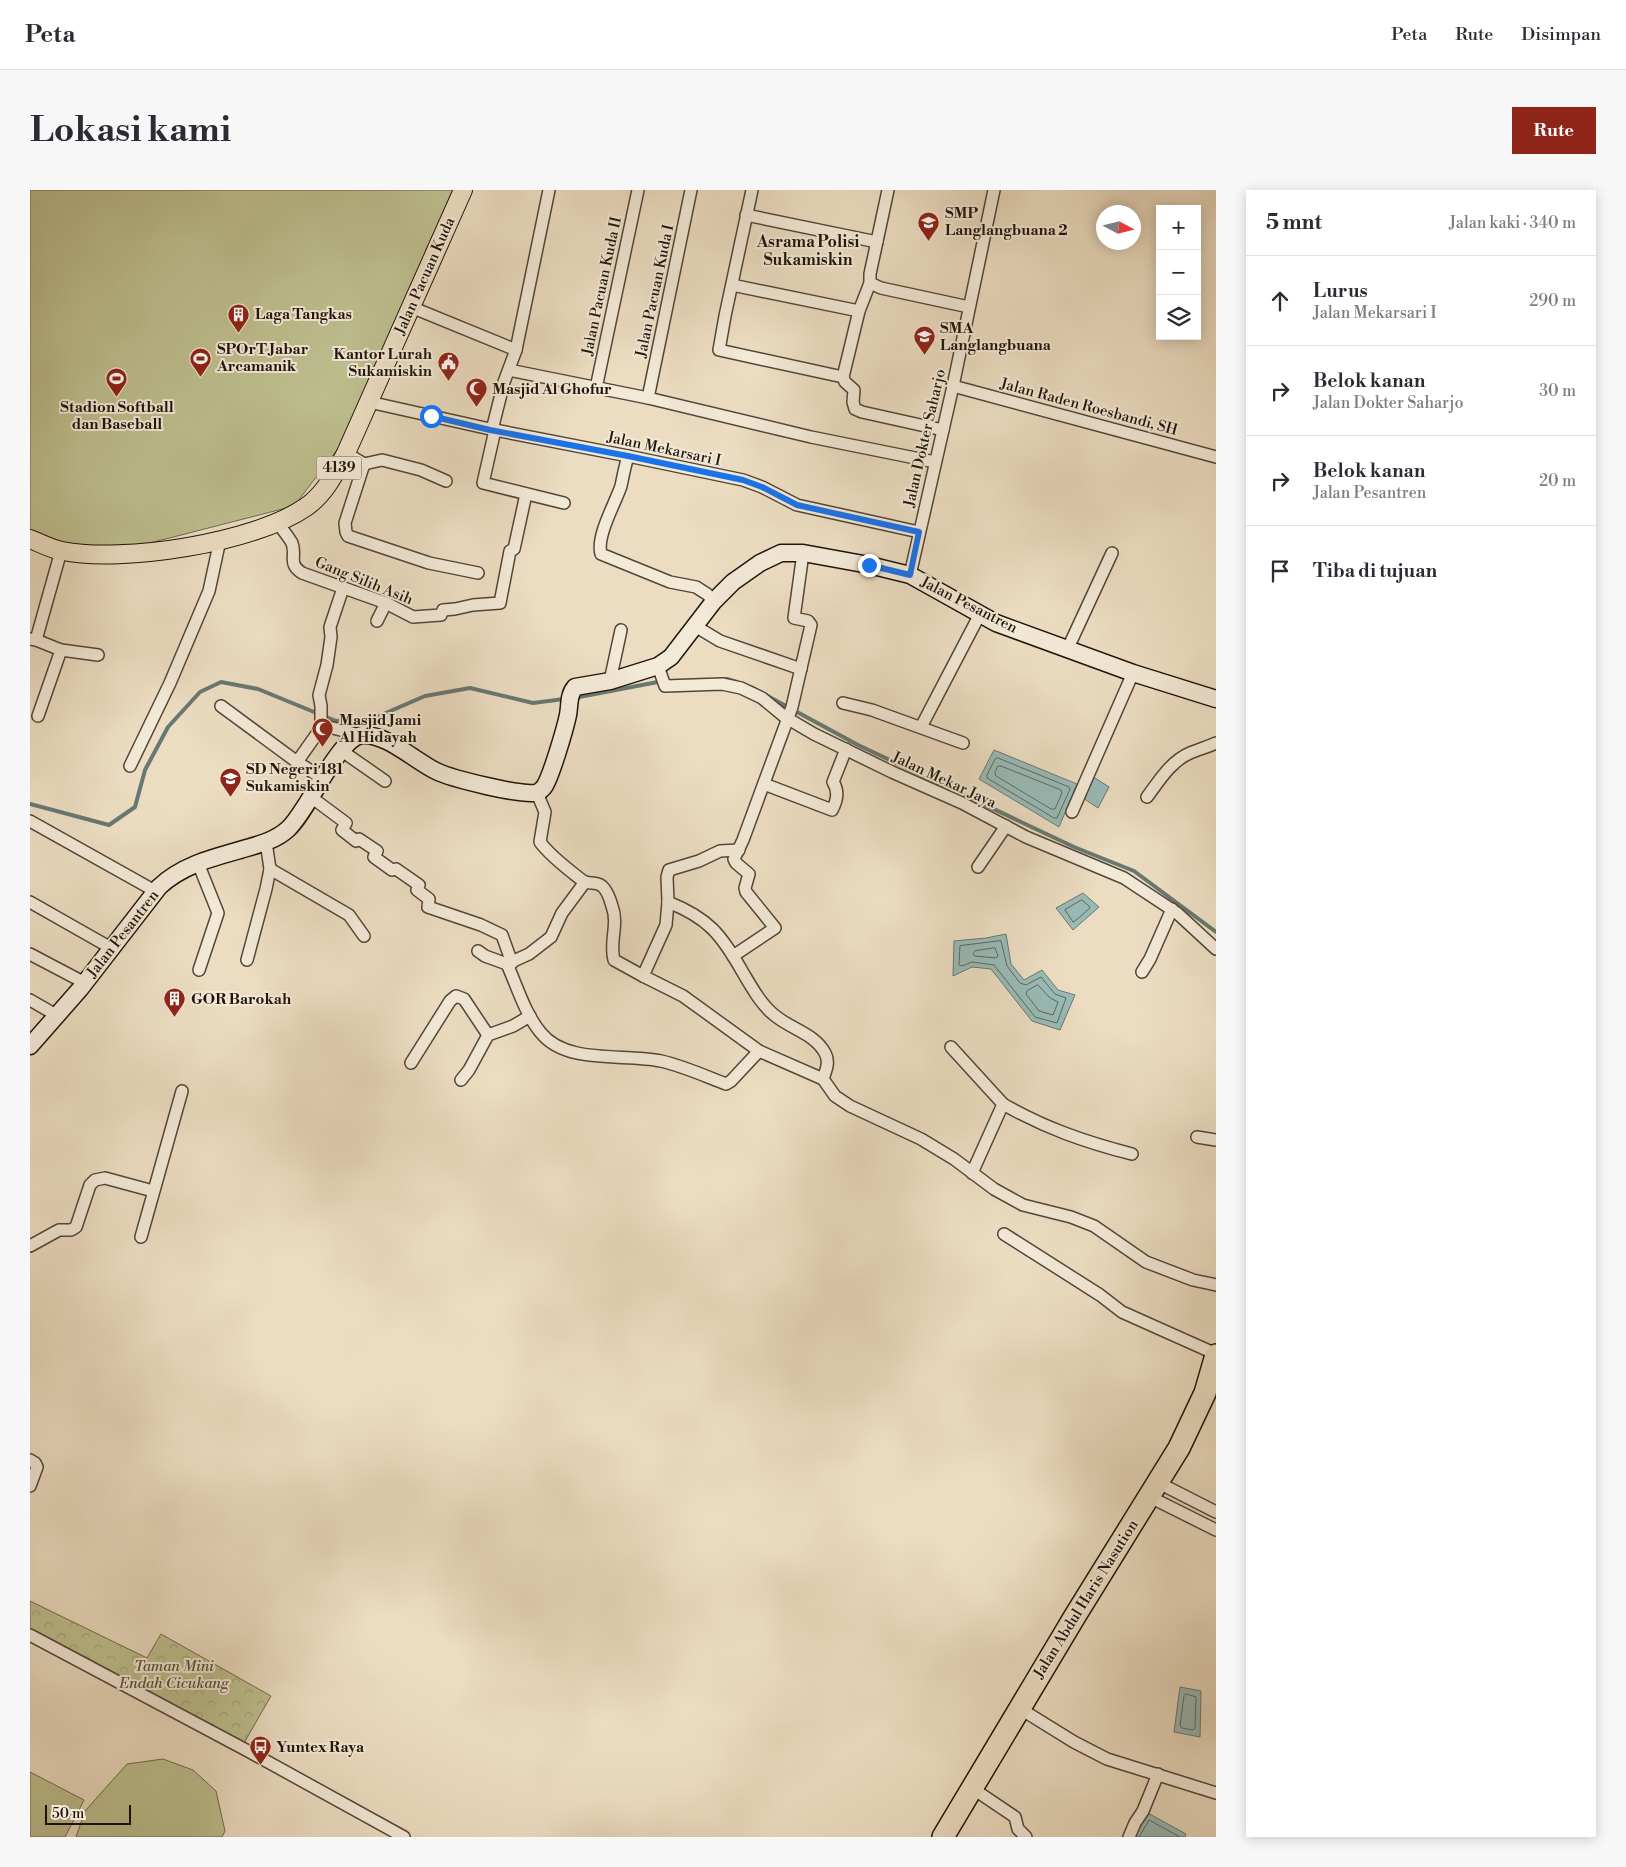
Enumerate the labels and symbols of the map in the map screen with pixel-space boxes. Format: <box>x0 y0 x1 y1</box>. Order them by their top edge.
place label: SMP Langlangbuana 2 <box>945 204 1068 240</box>
north arrow <box>1096 205 1141 250</box>
school or university icon: SMP Langlangbuana 2 <box>917 210 941 241</box>
street label: Jalan Pacuan Kuda <box>390 214 460 339</box>
street label: Jalan Pacuan Kuda II <box>578 215 626 358</box>
street label: Jalan Pacuan Kuda I <box>631 222 678 360</box>
district label: Asrama Polisi Sukamiskin <box>756 232 859 270</box>
building icon: Laga Tangkas <box>227 302 251 333</box>
place label: Laga Tangkas <box>255 305 352 324</box>
place label: SMA Langlangbuana <box>940 319 1052 355</box>
school or university icon: SMA Langlangbuana <box>912 325 936 356</box>
place label: SPOrT Jabar Arcamanik <box>216 340 309 376</box>
place label: Kantor Lurah Sukamiskin <box>333 345 433 381</box>
sports icon: SPOrT Jabar Arcamanik <box>189 346 213 377</box>
public building icon: Kantor Lurah Sukamiskin <box>436 351 460 382</box>
sports icon: Stadion Softball dan Baseball <box>105 366 129 397</box>
street label: Jalan Dokter Saharjo <box>900 367 950 510</box>
street label: Jalan Raden Roesbandi, SH <box>997 374 1180 440</box>
mosque icon: Masjid Al Ghofur <box>464 377 488 408</box>
place label: Masjid Al Ghofur <box>492 380 612 399</box>
place label: Stadion Softball dan Baseball <box>60 398 174 434</box>
route start <box>420 405 443 428</box>
street label: Jalan Mekarsari I <box>604 427 723 470</box>
road number: 4139 <box>316 456 362 480</box>
street label: Gang Silih Asih <box>312 553 416 609</box>
route end <box>858 554 881 577</box>
street label: Jalan Pesantren <box>916 572 1021 638</box>
place label: Masjid Jami Al Hidayah <box>338 711 421 747</box>
mosque icon: Masjid Jami Al Hidayah <box>311 717 335 748</box>
street label: Jalan Mekar Jaya <box>888 747 1000 813</box>
place label: SD Negeri 181 Sukamiskin <box>246 760 344 796</box>
school or university icon: SD Negeri 181 Sukamiskin <box>218 766 242 797</box>
street label: Jalan Pesantren <box>82 886 163 982</box>
building icon: GOR Barokah <box>163 987 187 1018</box>
place label: GOR Barokah <box>191 990 292 1009</box>
street label: Jalan Abdul Haris Nasution <box>1029 1516 1143 1683</box>
park label: Taman Mini Endah Cicukang <box>118 1657 230 1693</box>
bus stop icon: Yuntex Raya <box>248 1735 272 1766</box>
place label: Yuntex Raya <box>276 1738 365 1757</box>
scale bar <box>45 1802 131 1825</box>

